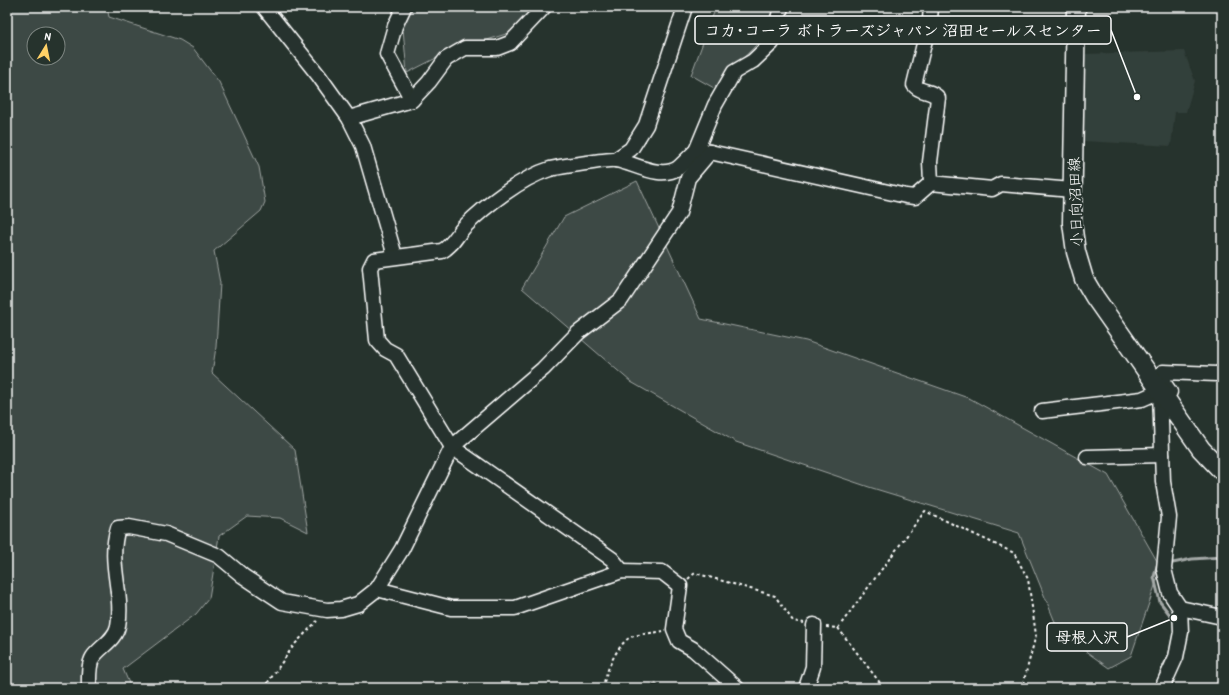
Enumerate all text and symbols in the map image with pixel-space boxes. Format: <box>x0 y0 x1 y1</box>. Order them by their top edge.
callout: コカ･コーラ ボトラーズジャパン 沼田セールスセンター <box>695 16 1111 44</box>
text: コカ･コーラ ボトラーズジャパン 沼田セールスセンター <box>704 19 1102 41</box>
north arrow <box>26 26 66 66</box>
text: N <box>44 29 52 44</box>
street label: 小日向沼田線 <box>1063 157 1087 247</box>
callout: 母根入沢 <box>1047 623 1127 651</box>
text: 母根入沢 <box>1055 626 1119 648</box>

